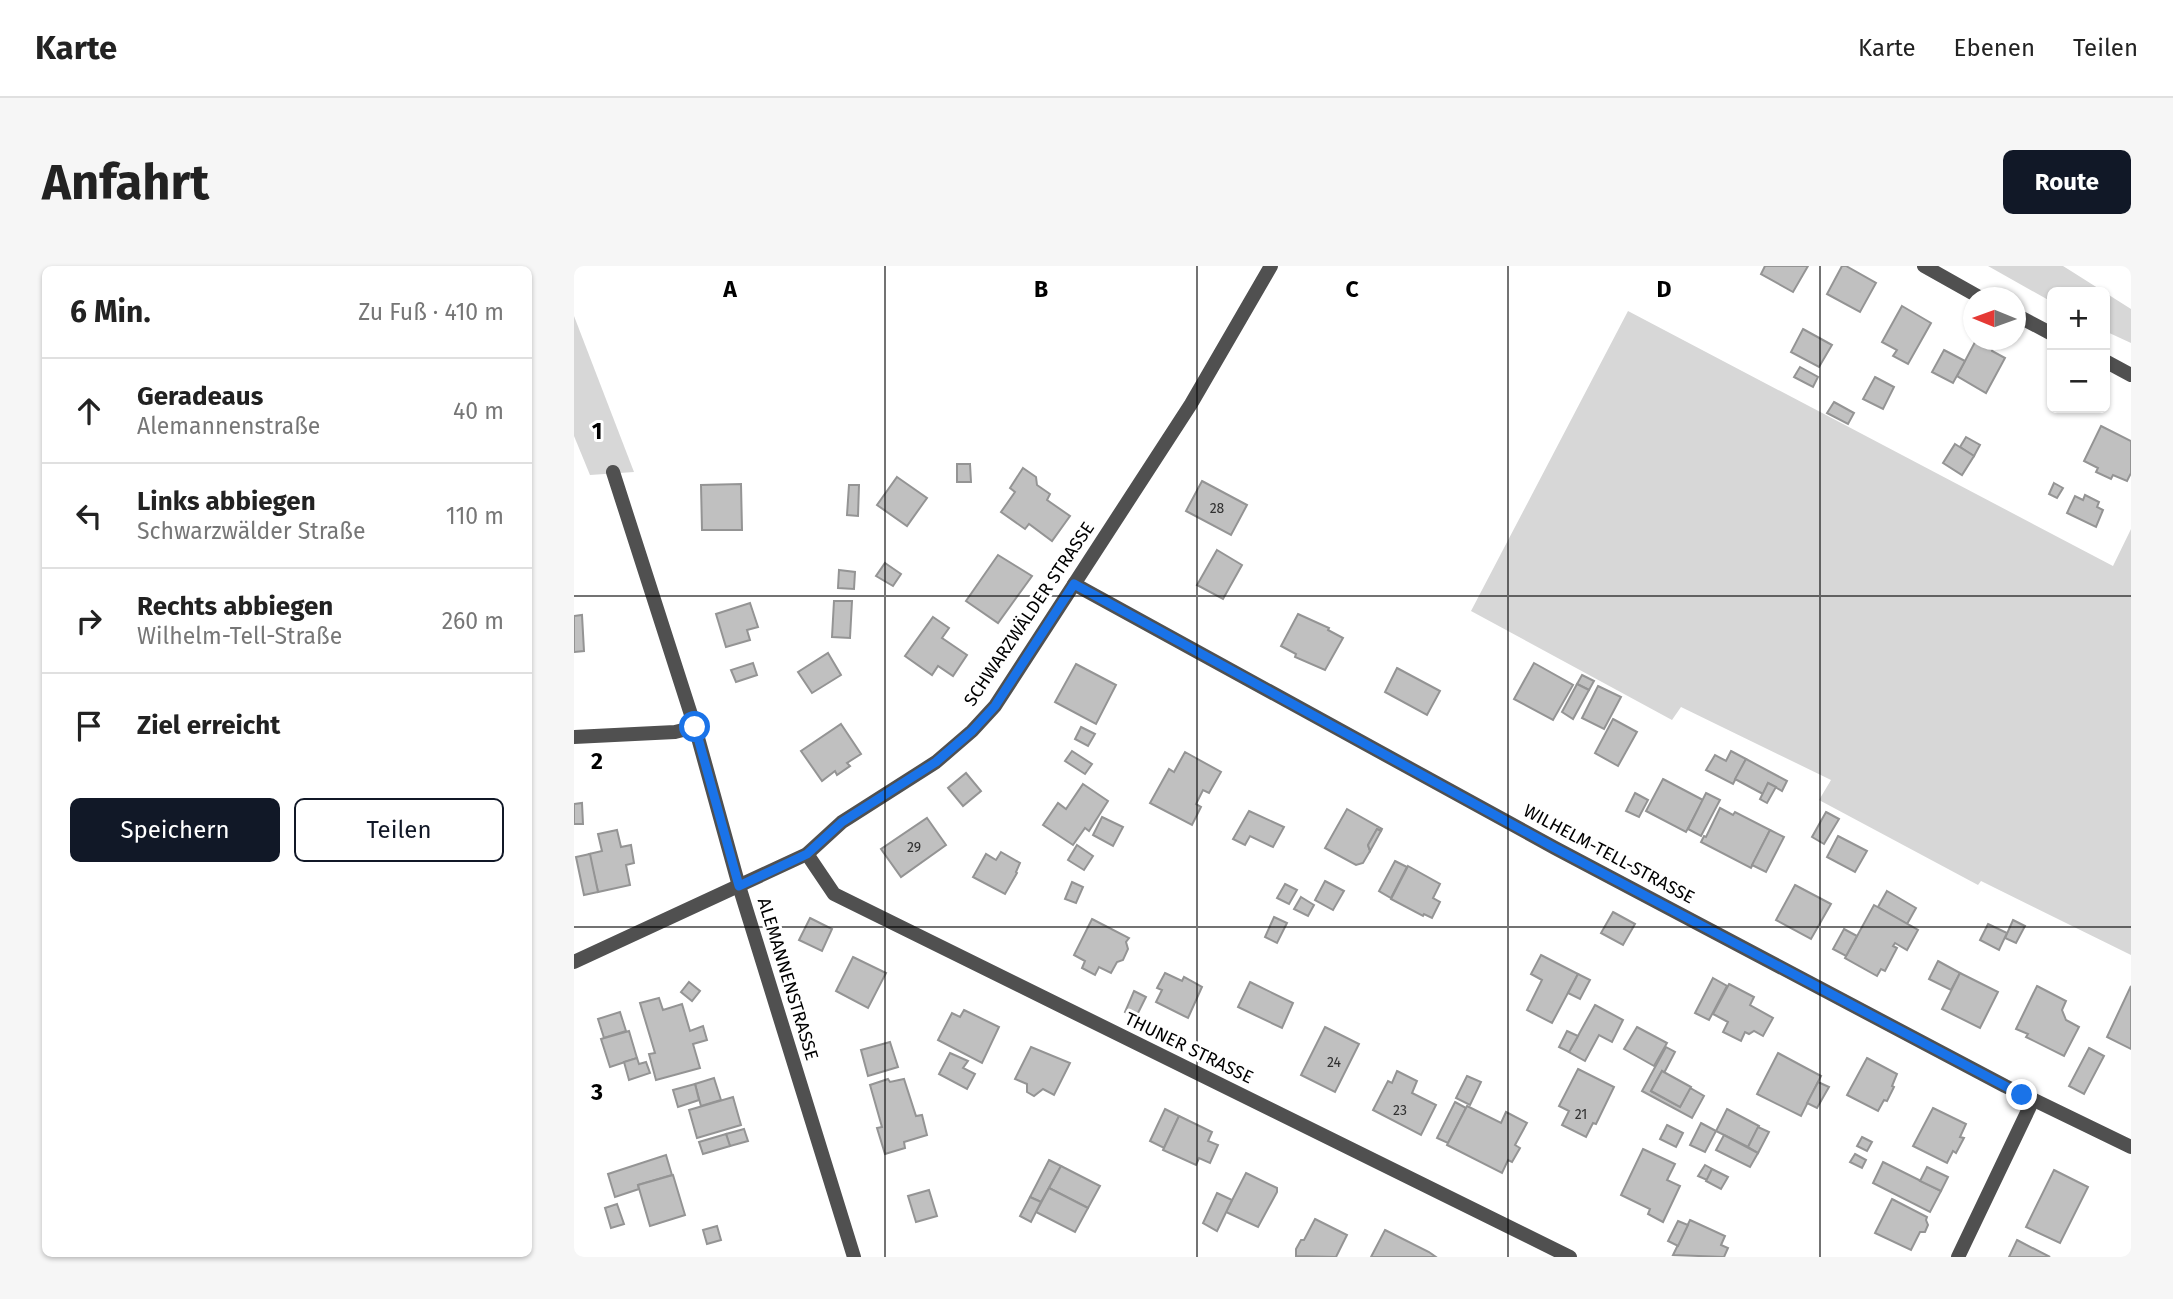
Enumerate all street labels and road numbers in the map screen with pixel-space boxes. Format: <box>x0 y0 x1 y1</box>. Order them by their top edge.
street label: SCHWARZWÄLDER STRASSE <box>959 518 1099 710</box>
street label: WILHELM-TELL-STRASSE <box>1520 800 1698 908</box>
street label: ALEMANNENSTRASSE <box>753 895 823 1063</box>
street label: THUNER STRASSE <box>1121 1007 1257 1089</box>

